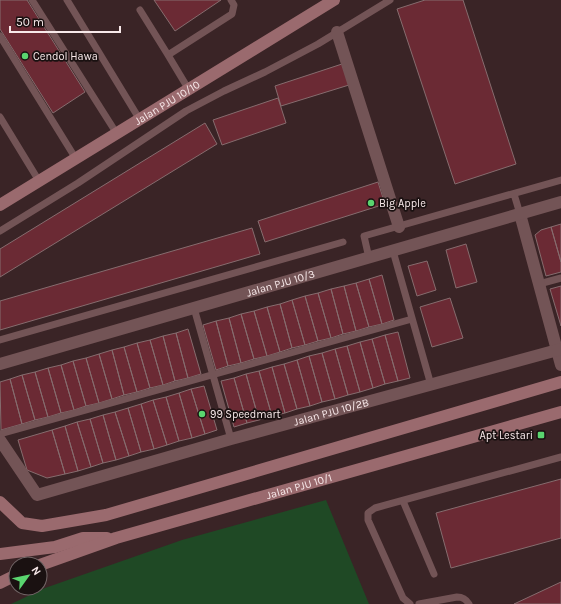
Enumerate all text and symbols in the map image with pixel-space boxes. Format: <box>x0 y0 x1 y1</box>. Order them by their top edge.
scale bar <box>10 8 120 34</box>
text: 50 m <box>16 15 44 29</box>
place label: Cendol Hawa <box>33 50 98 63</box>
marker: Cendol Hawa <box>20 51 30 61</box>
street label: Jalan PJU 10/10 <box>132 78 202 128</box>
place label: Big Apple <box>379 197 426 210</box>
marker: Big Apple <box>366 198 376 208</box>
street label: Jalan PJU 10/3 <box>245 267 316 300</box>
street label: Jalan PJU 10/2B <box>292 396 370 429</box>
place label: 99 Speedmart <box>210 408 281 421</box>
marker: 99 Speedmart <box>197 409 207 419</box>
place label: Apt Lestari <box>479 429 533 442</box>
marker: Apt Lestari <box>536 430 546 440</box>
street label: Jalan PJU 10/1 <box>265 471 334 502</box>
north arrow <box>8 556 48 596</box>
text: N <box>28 564 44 578</box>

